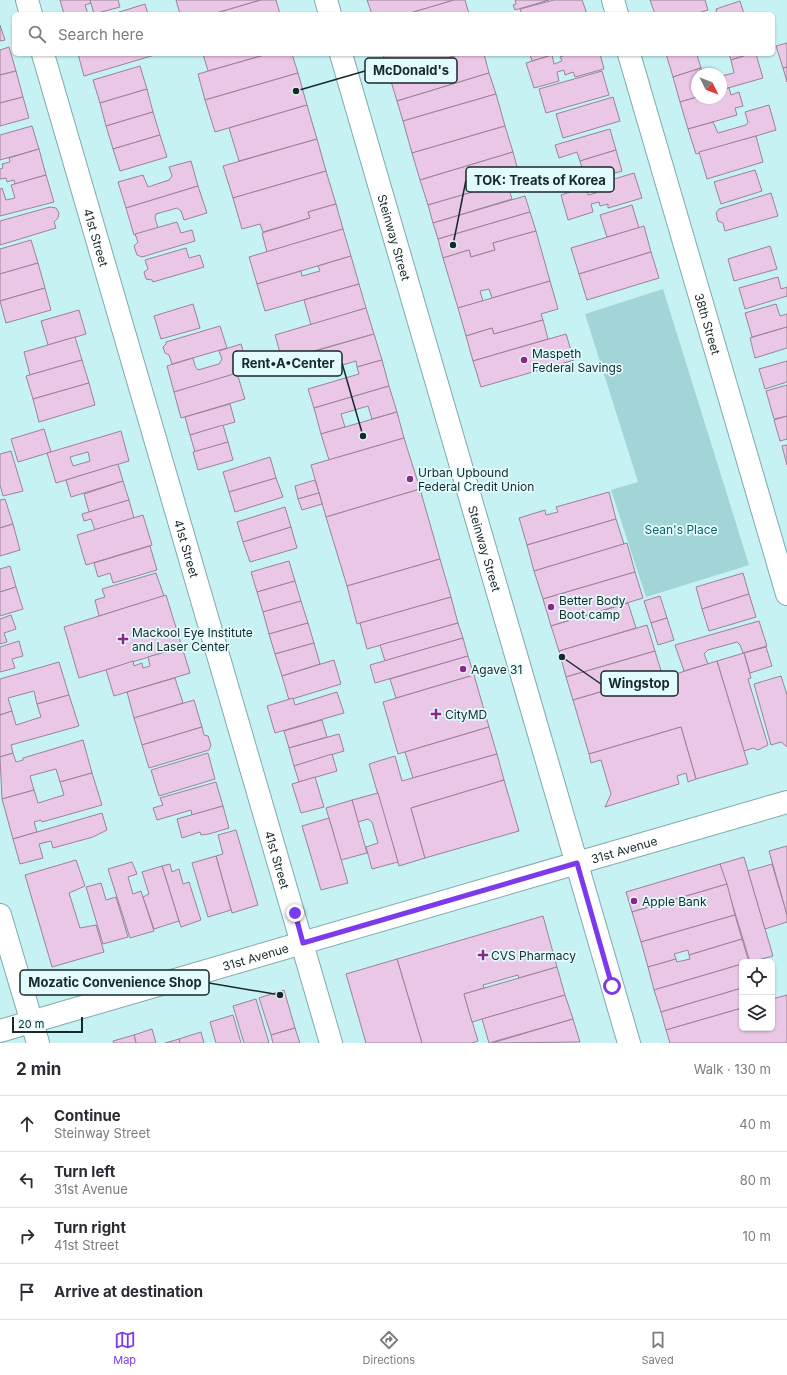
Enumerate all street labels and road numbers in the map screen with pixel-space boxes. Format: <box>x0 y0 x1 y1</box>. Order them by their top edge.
street label: Steinway Street <box>375 193 414 282</box>
street label: 41st Street <box>81 206 112 268</box>
street label: 38th Street <box>692 291 724 356</box>
street label: Steinway Street <box>465 504 505 593</box>
street label: 41st Street <box>171 518 203 579</box>
street label: 41st Street <box>262 829 293 890</box>
street label: 31st Avenue <box>589 833 659 866</box>
street label: 31st Avenue <box>221 940 290 973</box>

